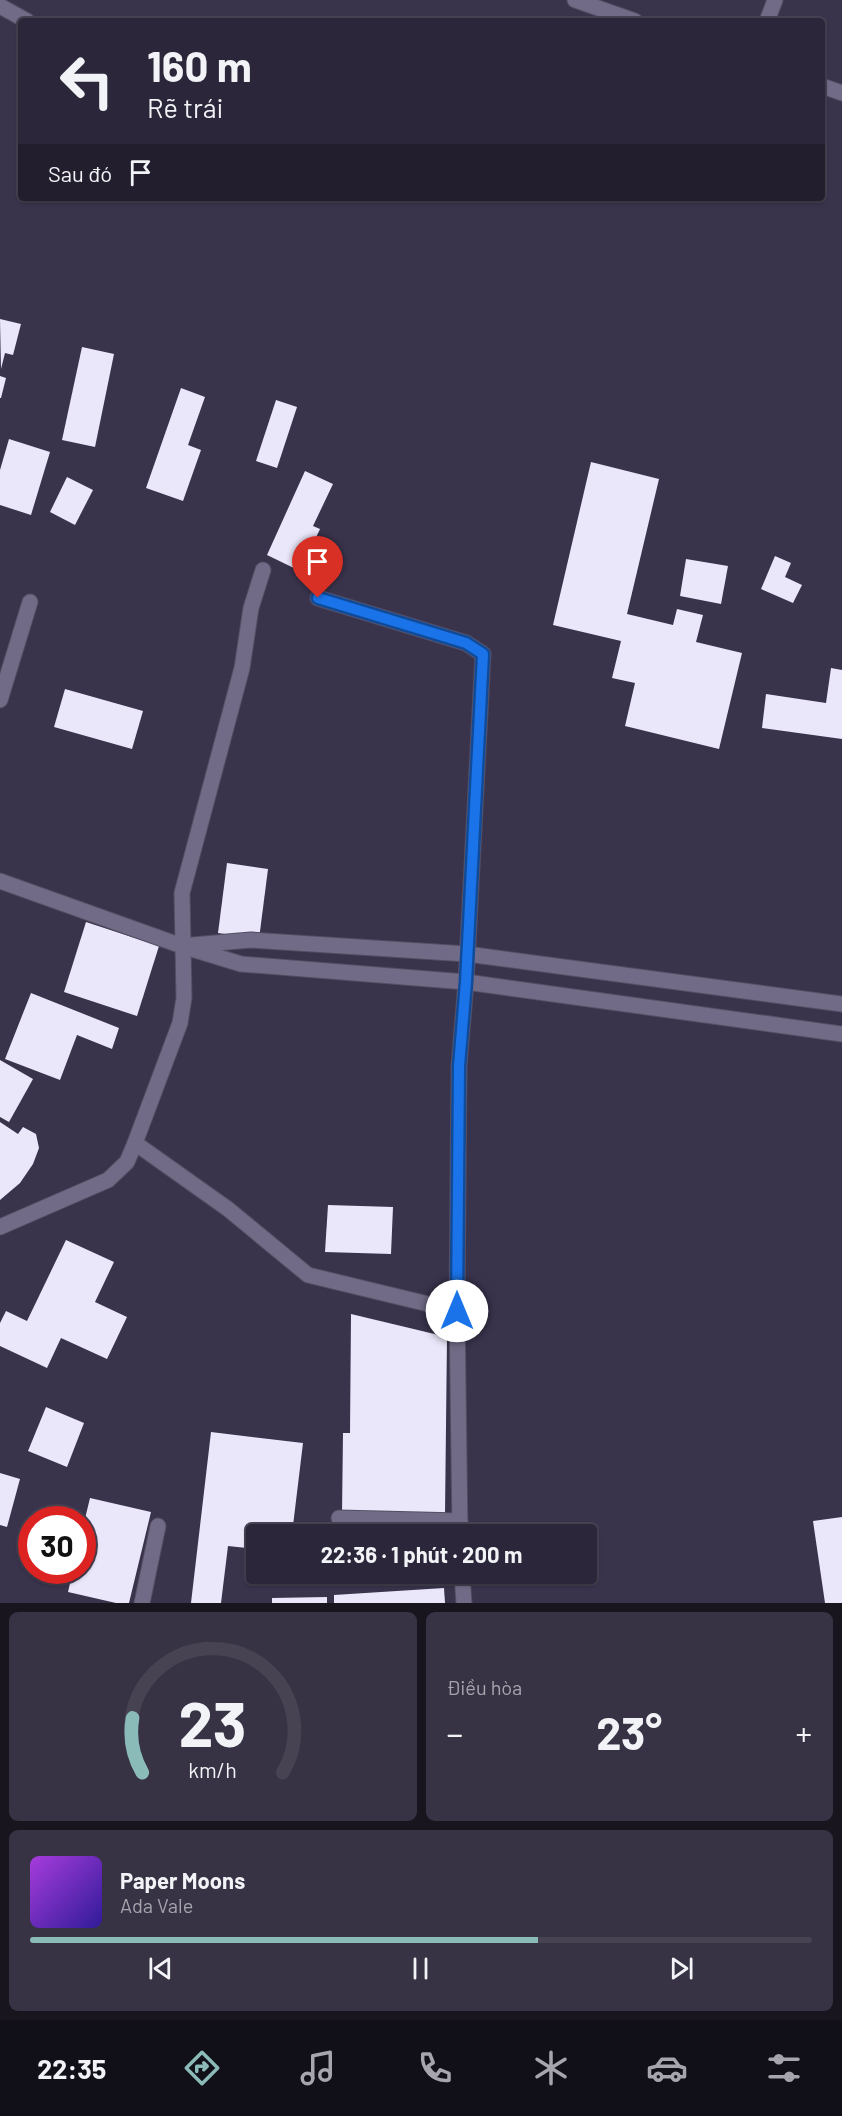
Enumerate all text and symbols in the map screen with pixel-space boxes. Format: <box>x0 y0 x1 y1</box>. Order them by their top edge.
text: 160 m <box>147 40 252 90</box>
icon: left <box>48 42 126 120</box>
text: Rẽ trái <box>147 91 224 123</box>
icon: arrive <box>124 156 157 189</box>
text: Sau đó <box>48 160 112 186</box>
pin <box>292 536 343 598</box>
icon: arrive <box>301 545 334 578</box>
position arrow <box>425 1279 489 1343</box>
speed limit sign: 30 <box>18 1506 96 1584</box>
text: 22:36 · 1 phút · 200 m <box>321 1541 522 1567</box>
text: Điều hòa <box>447 1675 522 1699</box>
text: 23 <box>179 1685 247 1759</box>
text: 23° <box>596 1705 662 1759</box>
text: − <box>447 1713 463 1753</box>
text: + <box>795 1713 812 1753</box>
text: km/h <box>188 1758 237 1783</box>
text: Paper Moons <box>120 1867 245 1893</box>
text: Ada Vale <box>120 1893 193 1917</box>
icon: previous <box>144 1952 177 1985</box>
icon: pause <box>404 1952 437 1985</box>
icon: next <box>665 1952 698 1985</box>
icon: directions <box>181 2047 223 2089</box>
icon: music <box>297 2047 339 2089</box>
icon: phone <box>414 2047 456 2089</box>
icon: climate <box>530 2047 572 2089</box>
icon: car <box>646 2047 688 2089</box>
icon: filters <box>763 2047 805 2089</box>
text: 22:35 <box>37 2052 106 2084</box>

